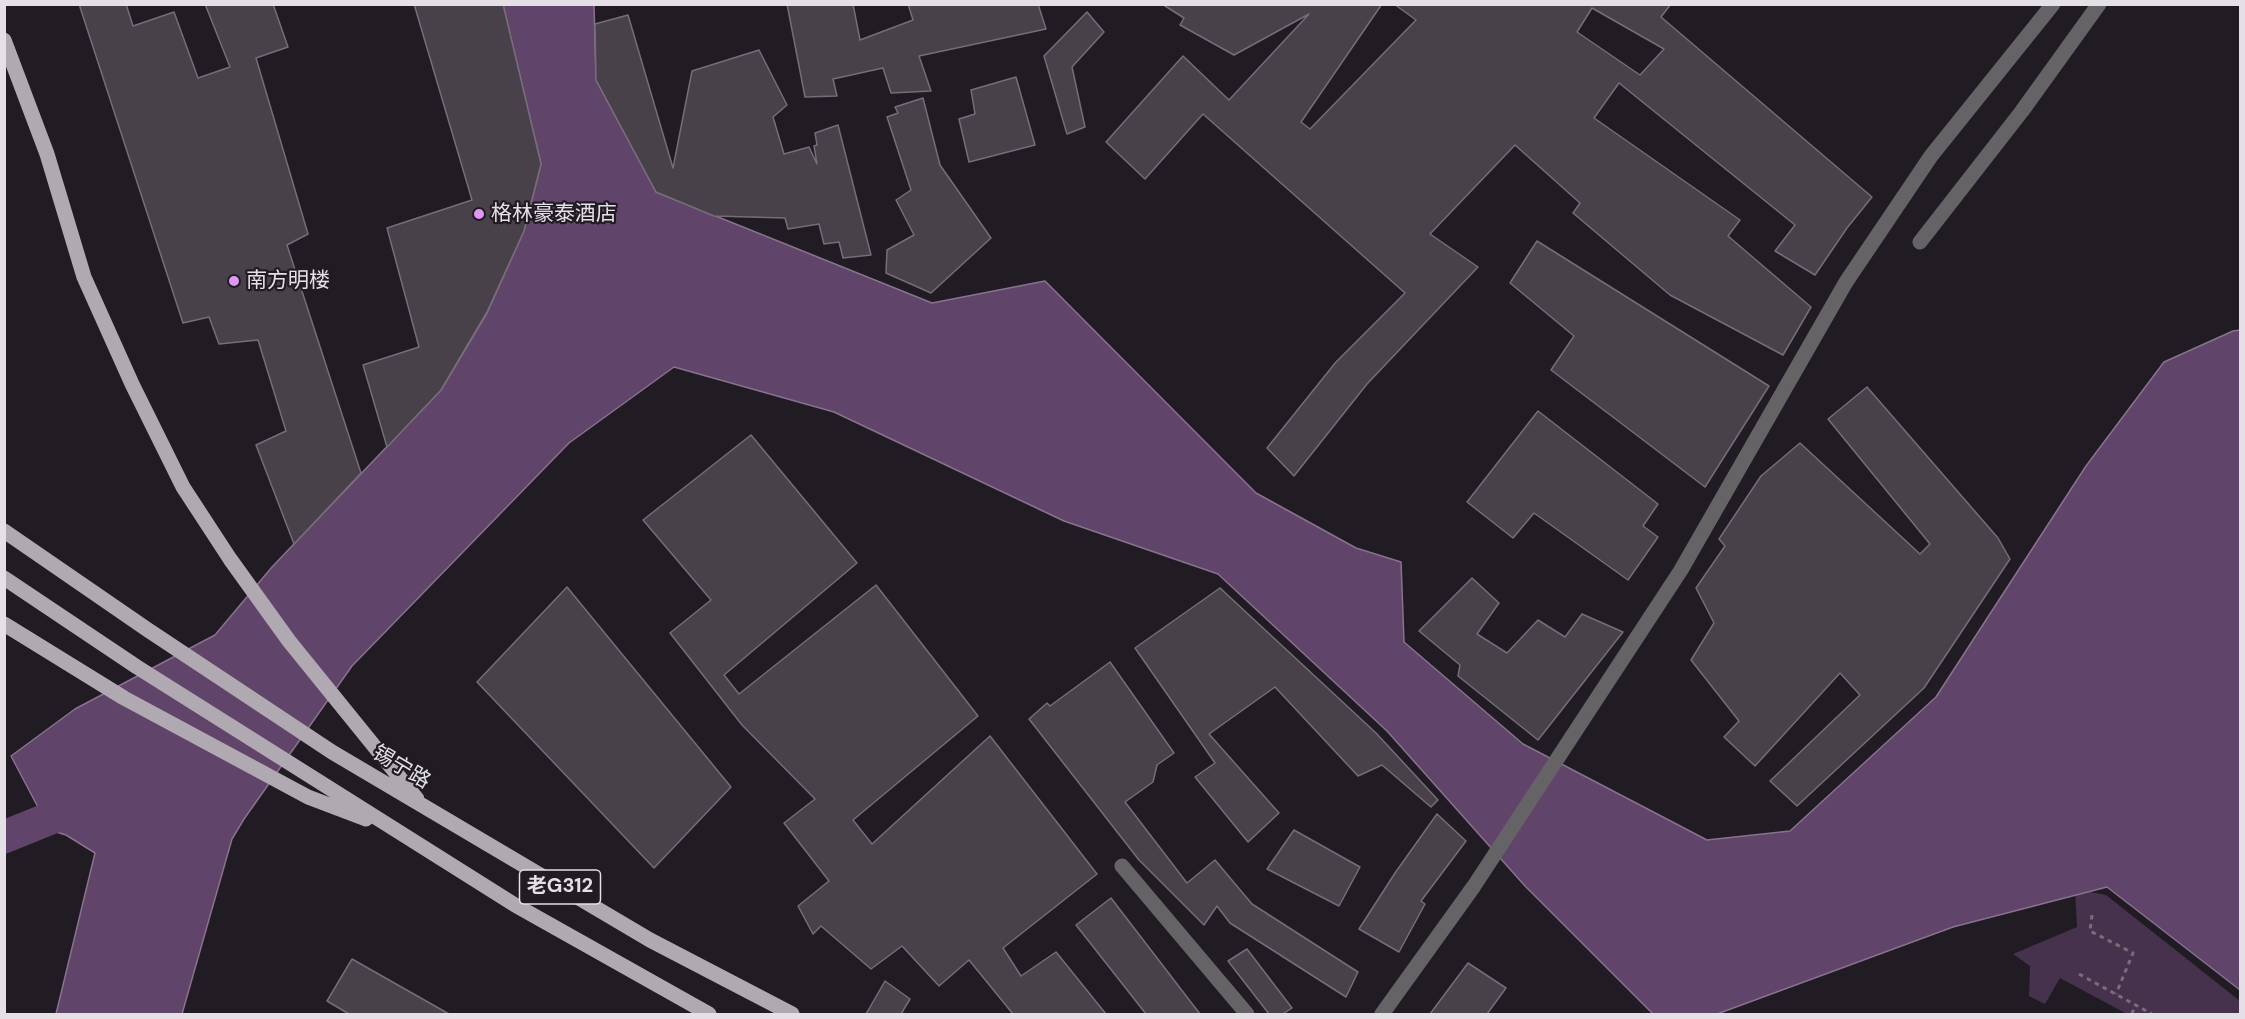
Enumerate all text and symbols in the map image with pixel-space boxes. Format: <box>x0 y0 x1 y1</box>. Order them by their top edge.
place label: 格林豪泰酒店 <box>491 201 617 227</box>
marker: 格林豪泰酒店 <box>472 207 486 221</box>
place label: 南方明楼 <box>246 268 330 294</box>
marker: 南方明楼 <box>227 274 241 288</box>
street label: 锡宁路 <box>368 741 434 795</box>
road number: 老G312 <box>520 870 600 904</box>

